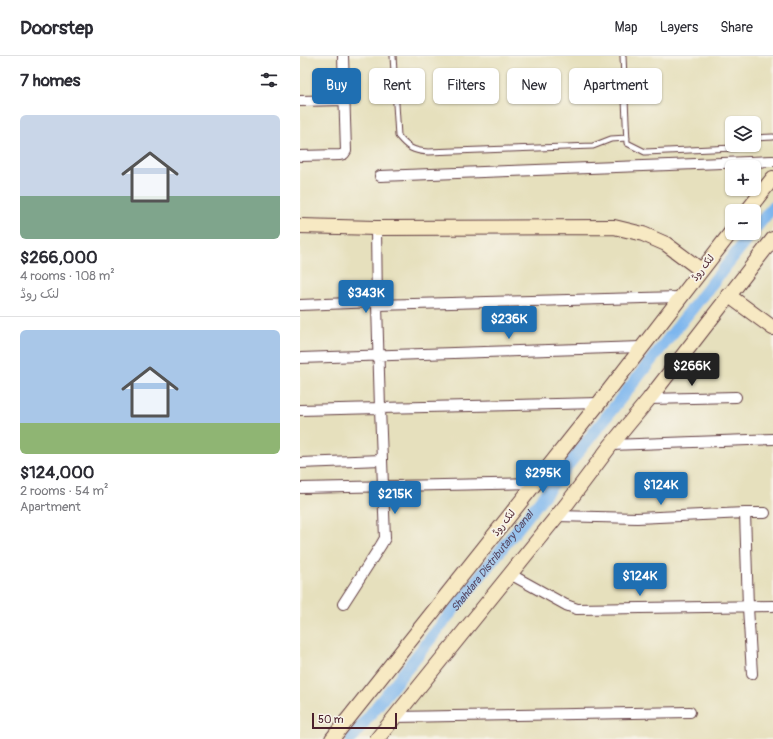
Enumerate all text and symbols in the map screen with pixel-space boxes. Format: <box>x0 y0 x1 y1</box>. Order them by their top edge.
text: Doorstep <box>20 16 94 40</box>
text: Map <box>615 19 638 36</box>
text: Layers <box>660 19 698 36</box>
text: Share <box>720 19 753 36</box>
chip: Buy <box>312 68 361 104</box>
chip: Rent <box>369 68 425 104</box>
chip: Filters <box>433 68 499 104</box>
chip: New <box>507 68 561 104</box>
chip: Apartment <box>569 68 662 104</box>
icon: filters <box>258 69 280 91</box>
text: 7 homes <box>20 70 80 91</box>
map controls <box>725 116 761 240</box>
button: layers <box>725 116 761 152</box>
icon: home <box>114 141 186 213</box>
button: + <box>725 160 761 196</box>
button: − <box>725 204 761 240</box>
text: $266,000 <box>20 247 98 268</box>
street label: لنک روڈ <box>689 252 717 284</box>
text: 4 rooms · 108 m² <box>20 268 115 284</box>
pin: $343K <box>338 280 394 314</box>
text: $343K <box>348 285 384 301</box>
text: لنک روڈ <box>20 286 59 302</box>
pin: $236K <box>481 306 537 340</box>
text: $236K <box>491 311 527 327</box>
pin: $266K <box>664 353 720 387</box>
icon: home <box>114 356 186 428</box>
text: $266K <box>673 358 711 374</box>
pin: $295K <box>515 460 571 494</box>
text: $124,000 <box>20 462 94 483</box>
text: $295K <box>525 465 561 481</box>
pin: $124K <box>633 472 689 506</box>
text: $124K <box>644 477 678 493</box>
pin: $215K <box>367 481 423 515</box>
text: 2 rooms · 54 m² <box>20 483 108 499</box>
text: $215K <box>378 486 412 502</box>
text: Apartment <box>20 499 81 515</box>
water label: Shahdara Distributary Canal <box>448 507 537 614</box>
street label: لنک روڈ <box>490 507 518 539</box>
pin: $124K <box>612 563 668 597</box>
text: $124K <box>623 568 657 584</box>
scale bar <box>312 711 397 730</box>
text: 50 m <box>318 713 344 726</box>

